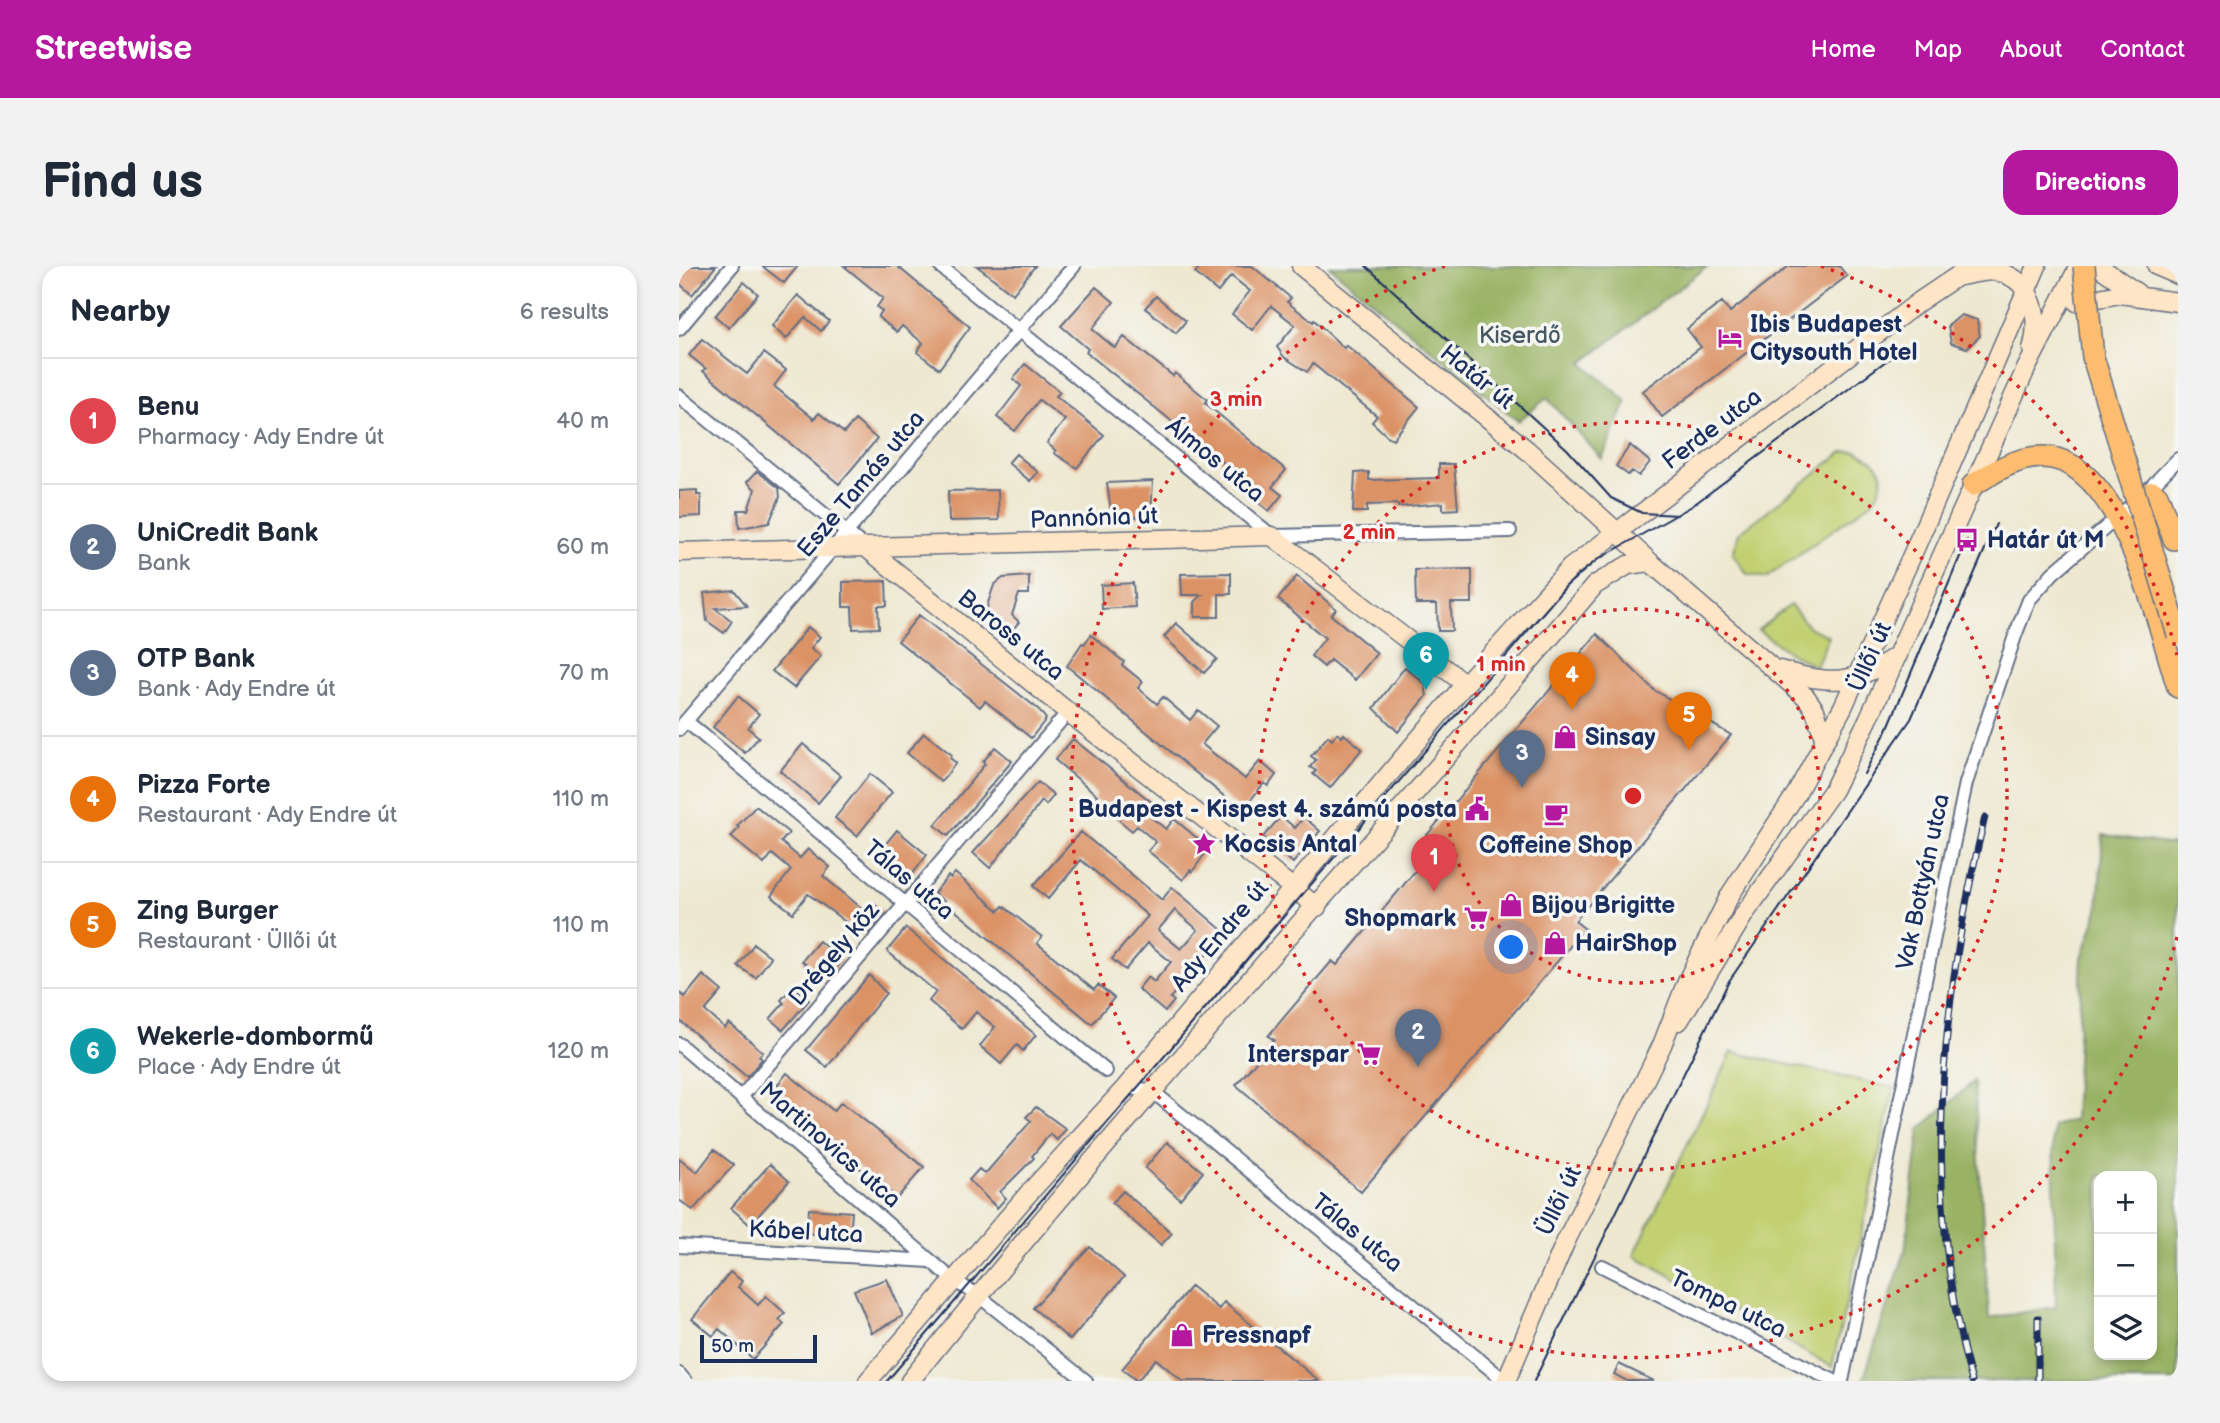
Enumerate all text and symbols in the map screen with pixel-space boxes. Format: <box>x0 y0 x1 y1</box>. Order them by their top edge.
text: Streetwise <box>35 29 192 69</box>
text: Home <box>1811 35 1876 64</box>
text: Map <box>1914 35 1962 64</box>
text: About <box>2000 35 2062 64</box>
text: Contact <box>2100 35 2185 64</box>
button: Directions <box>2003 150 2178 215</box>
text: Find us <box>42 153 203 212</box>
text: Nearby <box>70 294 170 330</box>
text: 6 results <box>520 298 609 326</box>
place label: Ibis Budapest Citysouth Hotel <box>1750 310 1917 367</box>
park label: Kiserdő <box>1479 321 1561 350</box>
hotel icon: Ibis Budapest Citysouth Hotel <box>1716 324 1744 352</box>
street label: Határ út <box>1434 338 1520 416</box>
street label: Ferde utca <box>1657 382 1767 476</box>
text: 3 min <box>1210 387 1262 412</box>
text: Benu <box>137 392 199 423</box>
street label: Esze Tamás utca <box>791 405 931 563</box>
text: 1 <box>88 407 98 435</box>
text: 40 m <box>556 407 609 435</box>
street label: Álmos utca <box>1160 411 1271 509</box>
text: Pharmacy · Ady Endre út <box>137 423 384 451</box>
street label: Pannónia út <box>1029 501 1159 535</box>
text: UniCredit Bank <box>137 518 318 549</box>
text: 2 min <box>1342 520 1396 545</box>
bus stop icon: Határ út M <box>1953 526 1981 554</box>
place label: Határ út M <box>1987 526 2104 555</box>
text: 2 <box>86 533 100 561</box>
text: 60 m <box>556 533 609 561</box>
text: Bank <box>137 549 190 577</box>
street label: Baross utca <box>952 583 1070 687</box>
street label: Üllői út <box>1842 617 1898 696</box>
pin: 6 <box>1403 632 1449 690</box>
text: OTP Bank <box>137 644 255 675</box>
text: 1 min <box>1476 652 1526 677</box>
pin: 4 <box>1549 652 1595 710</box>
text: 3 <box>86 659 100 687</box>
text: 70 m <box>559 659 609 687</box>
text: Bank · Ady Endre út <box>137 675 336 703</box>
pin: 5 <box>1666 692 1712 750</box>
shop icon: Sinsay <box>1551 723 1579 751</box>
place label: Sinsay <box>1585 723 1655 752</box>
pin: 3 <box>1499 730 1545 788</box>
text: Pizza Forte <box>137 770 270 801</box>
centre of rings <box>1621 784 1645 808</box>
text: 4 <box>86 785 100 813</box>
text: 110 m <box>552 785 609 813</box>
street label: Vak Bottyán utca <box>1890 791 1956 973</box>
place label: Budapest - Kispest 4. számú posta <box>1078 795 1457 824</box>
public building icon: Budapest - Kispest 4. számú posta <box>1463 795 1491 823</box>
cafe icon: Coffeine Shop <box>1542 800 1570 828</box>
text: Restaurant · Ady Endre út <box>137 801 397 829</box>
place icon: Kocsis Antal <box>1190 830 1218 858</box>
place label: Kocsis Antal <box>1224 830 1357 859</box>
place label: Coffeine Shop <box>1479 831 1633 860</box>
street label: Tálas utca <box>858 834 960 926</box>
pin: 1 <box>1411 834 1457 892</box>
street label: Ady Endre út <box>1165 874 1275 998</box>
shop icon: Bijou Brigitte <box>1497 891 1525 919</box>
place label: Bijou Brigitte <box>1531 891 1675 920</box>
text: Zing Burger <box>137 896 278 927</box>
street label: Drégely köz <box>783 896 886 1011</box>
place label: Shopmark <box>1344 904 1456 933</box>
supermarket icon: Shopmark <box>1462 904 1490 932</box>
text: 5 <box>86 911 100 939</box>
text: 110 m <box>552 911 609 939</box>
text: Restaurant · Üllői út <box>137 927 337 955</box>
shop icon: HairShop <box>1541 929 1569 957</box>
place label: HairShop <box>1575 929 1677 958</box>
your location <box>1494 930 1528 964</box>
pin: 2 <box>1395 1009 1441 1067</box>
text: Wekerle-dombormű <box>137 1022 374 1053</box>
text: 6 <box>86 1037 100 1065</box>
text: 120 m <box>548 1037 609 1065</box>
place label: Interspar <box>1247 1040 1349 1069</box>
supermarket icon: Interspar <box>1355 1040 1383 1068</box>
text: Place · Ady Endre út <box>137 1053 341 1081</box>
street label: Martinovics utca <box>753 1076 907 1214</box>
street label: Üllői út <box>1530 1161 1588 1240</box>
map controls <box>2094 1171 2157 1360</box>
button: + <box>2094 1171 2157 1234</box>
street label: Tálas utca <box>1306 1187 1408 1279</box>
street label: Kábel utca <box>748 1215 864 1249</box>
button: − <box>2094 1234 2157 1297</box>
street label: Tompa utca <box>1665 1263 1791 1345</box>
button: layers <box>2094 1297 2157 1360</box>
shop icon: Fressnapf <box>1168 1321 1196 1349</box>
place label: Fressnapf <box>1202 1321 1312 1350</box>
scale bar <box>700 1332 817 1364</box>
text: 50 m <box>711 1335 754 1358</box>

